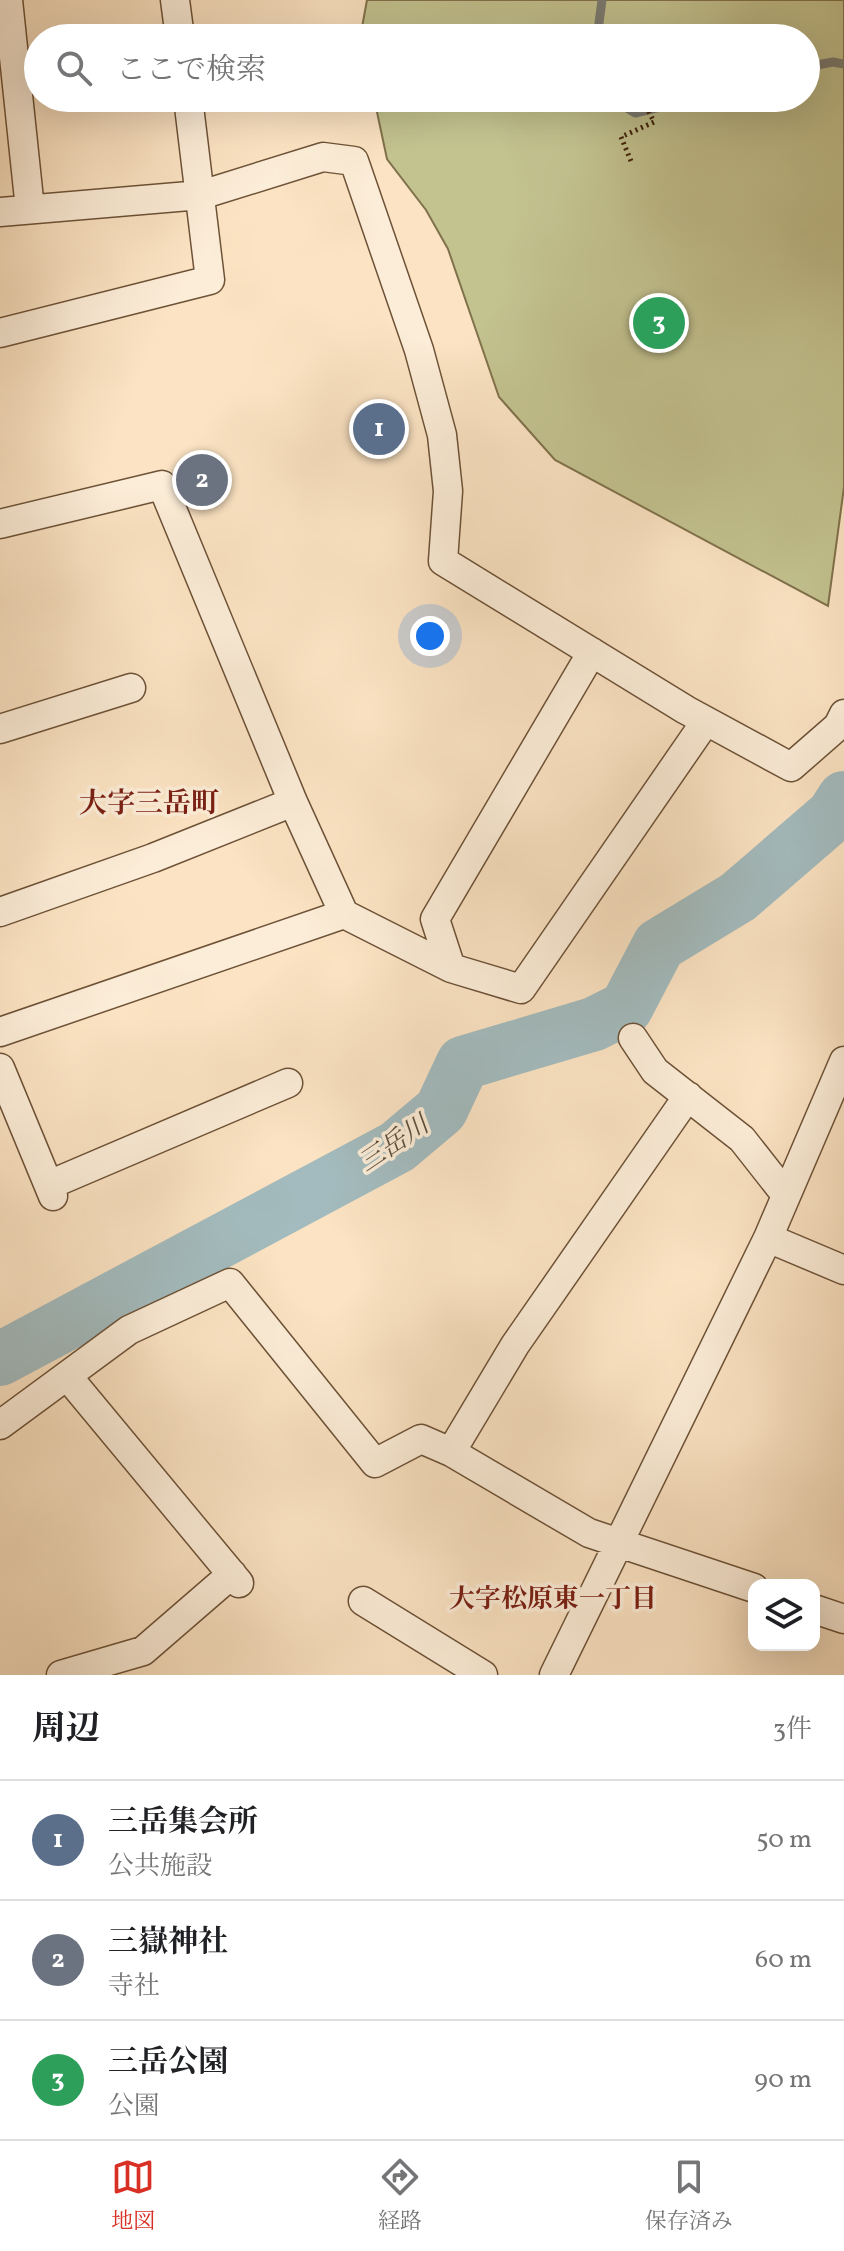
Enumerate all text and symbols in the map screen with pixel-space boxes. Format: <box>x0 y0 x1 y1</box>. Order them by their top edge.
search box <box>24 24 820 112</box>
icon: search <box>52 46 96 90</box>
text: ここで検索 <box>116 50 266 92</box>
pin: 3 <box>633 293 685 353</box>
pin: 1 <box>353 399 405 459</box>
pin: 2 <box>176 450 228 510</box>
your location <box>410 616 450 656</box>
district label: 大字三岳町 <box>79 785 219 824</box>
water label: 三岳川 <box>352 1106 439 1181</box>
map controls <box>748 1579 820 1651</box>
button: layers <box>748 1579 820 1651</box>
district label: 大字松原東一丁目 <box>449 1582 657 1618</box>
text: 周辺 <box>32 1707 100 1754</box>
text: 3件 <box>773 1712 812 1748</box>
text: 三岳集会所 <box>108 1802 258 1844</box>
text: 1 <box>53 1822 63 1858</box>
text: 50 m <box>756 1822 812 1858</box>
text: 公共施設 <box>108 1849 212 1885</box>
text: 三嶽神社 <box>108 1922 228 1964</box>
text: 2 <box>51 1942 65 1978</box>
text: 60 m <box>755 1942 812 1978</box>
text: 寺社 <box>108 1969 160 2005</box>
text: 三岳公園 <box>108 2042 228 2084</box>
text: 3 <box>51 2062 65 2098</box>
text: 90 m <box>754 2062 812 2098</box>
text: 公園 <box>108 2089 160 2125</box>
tab: 地図 <box>111 2155 155 2238</box>
tab: 経路 <box>378 2155 422 2238</box>
tab: 保存済み <box>645 2155 733 2238</box>

